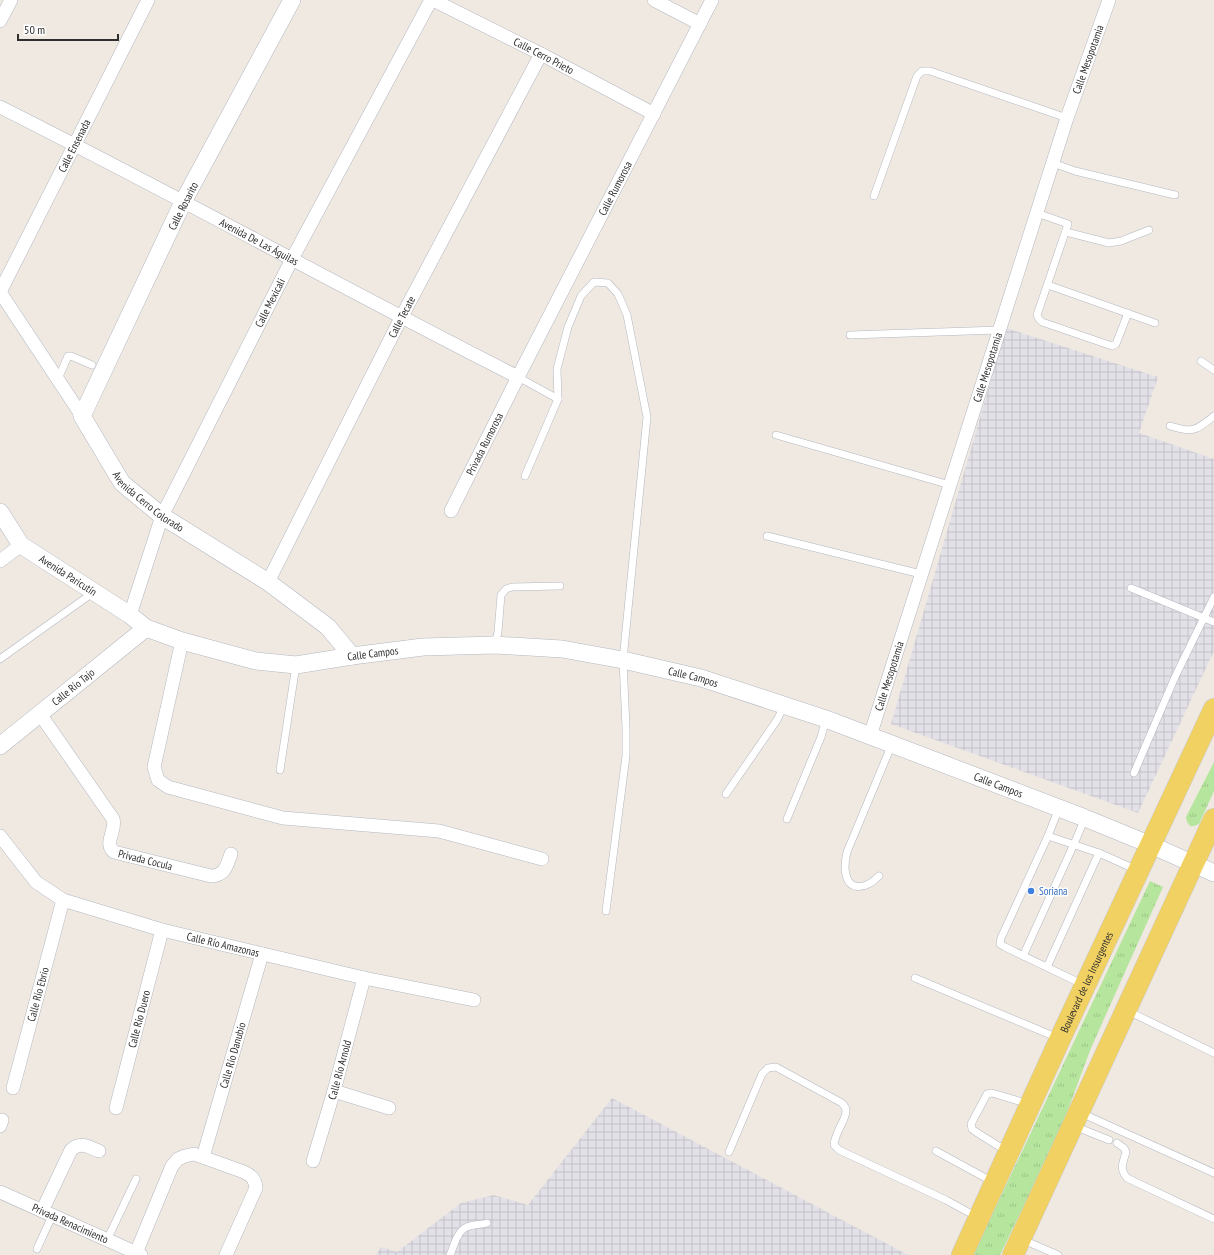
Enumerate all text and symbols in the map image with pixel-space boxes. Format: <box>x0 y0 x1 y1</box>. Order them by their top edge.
scale bar <box>18 16 118 42</box>
text: 50 m <box>24 22 45 37</box>
street label: Calle Mesopotamia <box>1069 23 1107 96</box>
street label: Calle Cerro Prieto <box>511 34 577 77</box>
street label: Calle Ensenada <box>55 117 93 175</box>
street label: Calle Rumorosa <box>595 159 635 218</box>
street label: Calle Rosarito <box>165 179 201 232</box>
street label: Avenida De Las Águilas <box>217 215 301 268</box>
street label: Calle Mexicali <box>252 276 288 330</box>
street label: Calle Tecate <box>385 293 419 340</box>
street label: Calle Mesopotamia <box>970 331 1005 404</box>
street label: Privada Rumorosa <box>463 410 506 478</box>
street label: Avenida Cerro Colorado <box>110 469 187 535</box>
street label: Avenida Paricutín <box>37 552 100 599</box>
street label: Calle Mesopotamia <box>871 639 907 713</box>
street label: Calle Campos <box>346 643 399 664</box>
street label: Calle Campos <box>667 664 720 690</box>
street label: Calle Río Tajo <box>49 665 98 709</box>
street label: Calle Campos <box>972 769 1025 801</box>
street label: Privada Cocula <box>117 846 174 873</box>
place label: Soriana <box>1039 884 1068 898</box>
marker: Soriana <box>1026 886 1036 896</box>
street label: Calle Río Amazonas <box>185 929 261 960</box>
street label: Boulevard de los Insurgentes <box>1057 929 1116 1035</box>
street label: Calle Río Ebrio <box>24 965 52 1023</box>
street label: Calle Río Duero <box>125 988 153 1049</box>
street label: Calle Río Danubio <box>216 1020 249 1090</box>
street label: Calle Río Arnold <box>325 1038 354 1101</box>
street label: Privada Renacimiento <box>30 1200 111 1247</box>

